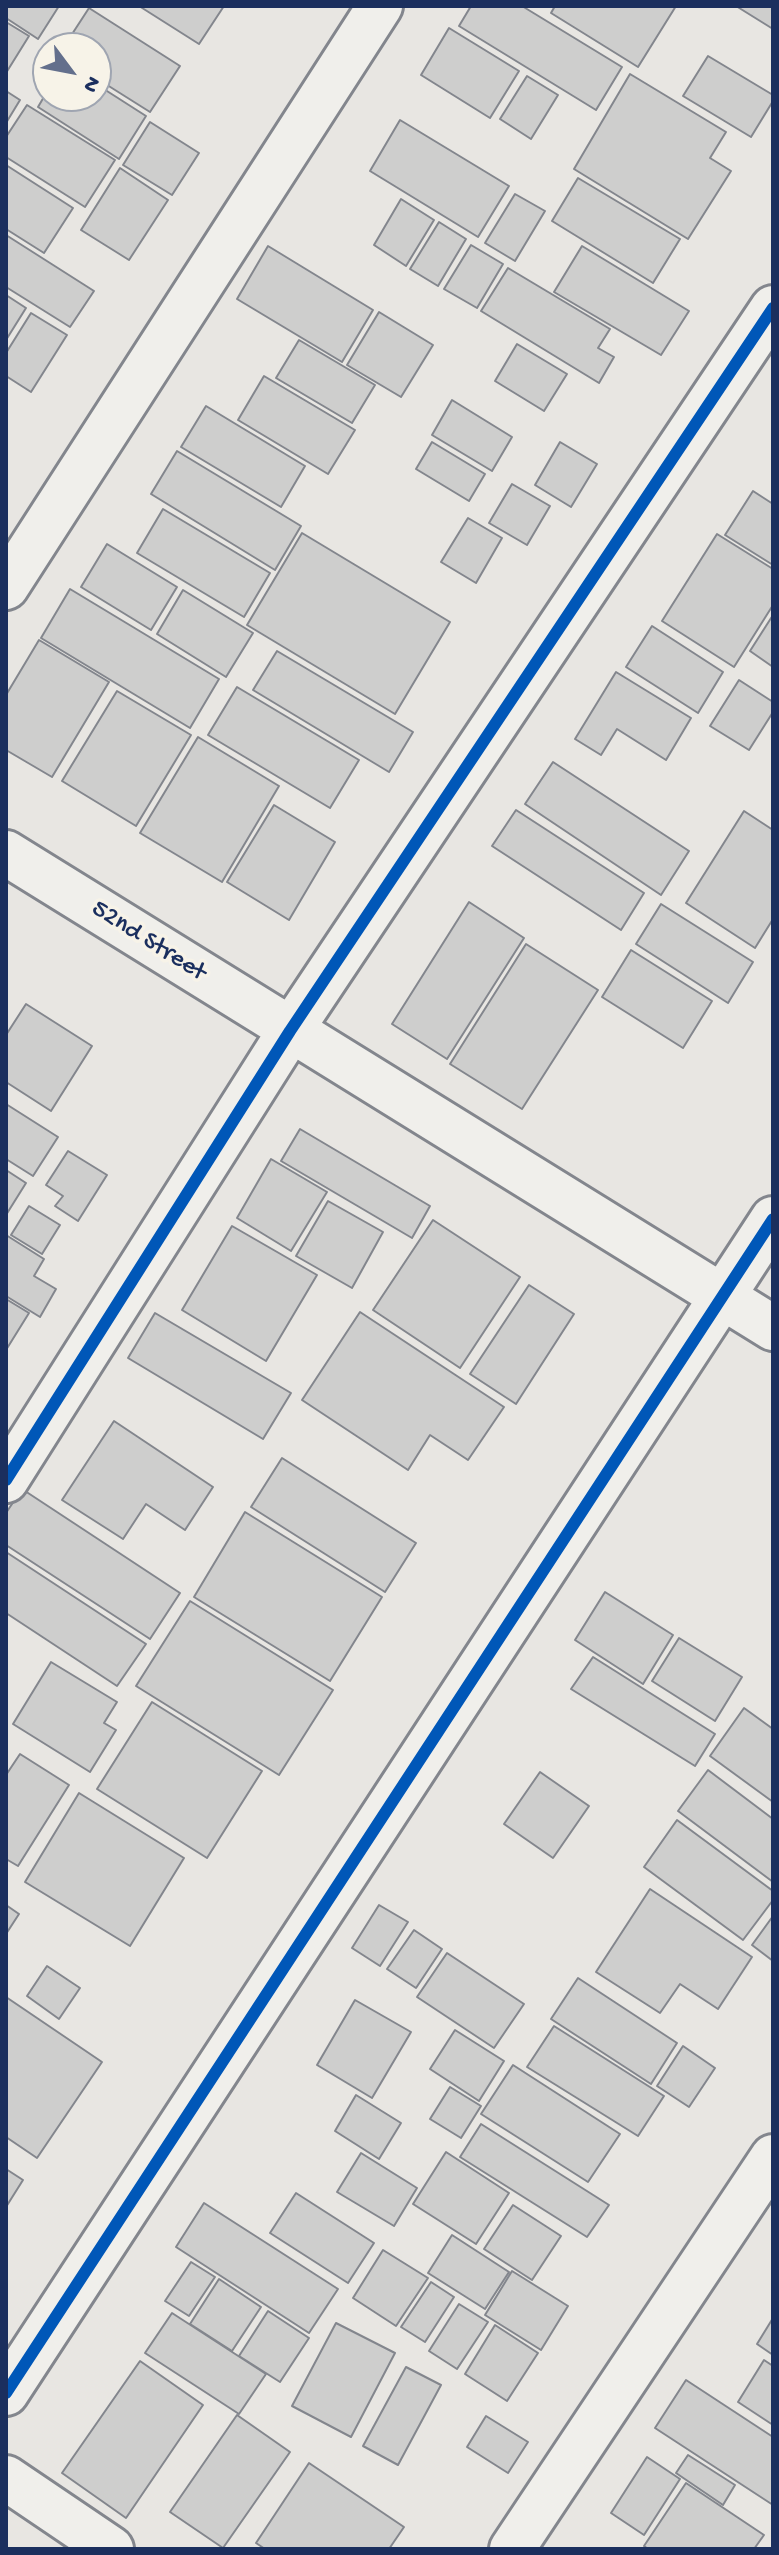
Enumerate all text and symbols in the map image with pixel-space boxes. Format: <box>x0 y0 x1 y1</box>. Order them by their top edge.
north arrow <box>32 32 112 112</box>
text: N <box>76 71 105 97</box>
street label: 52nd Street <box>85 894 211 990</box>

